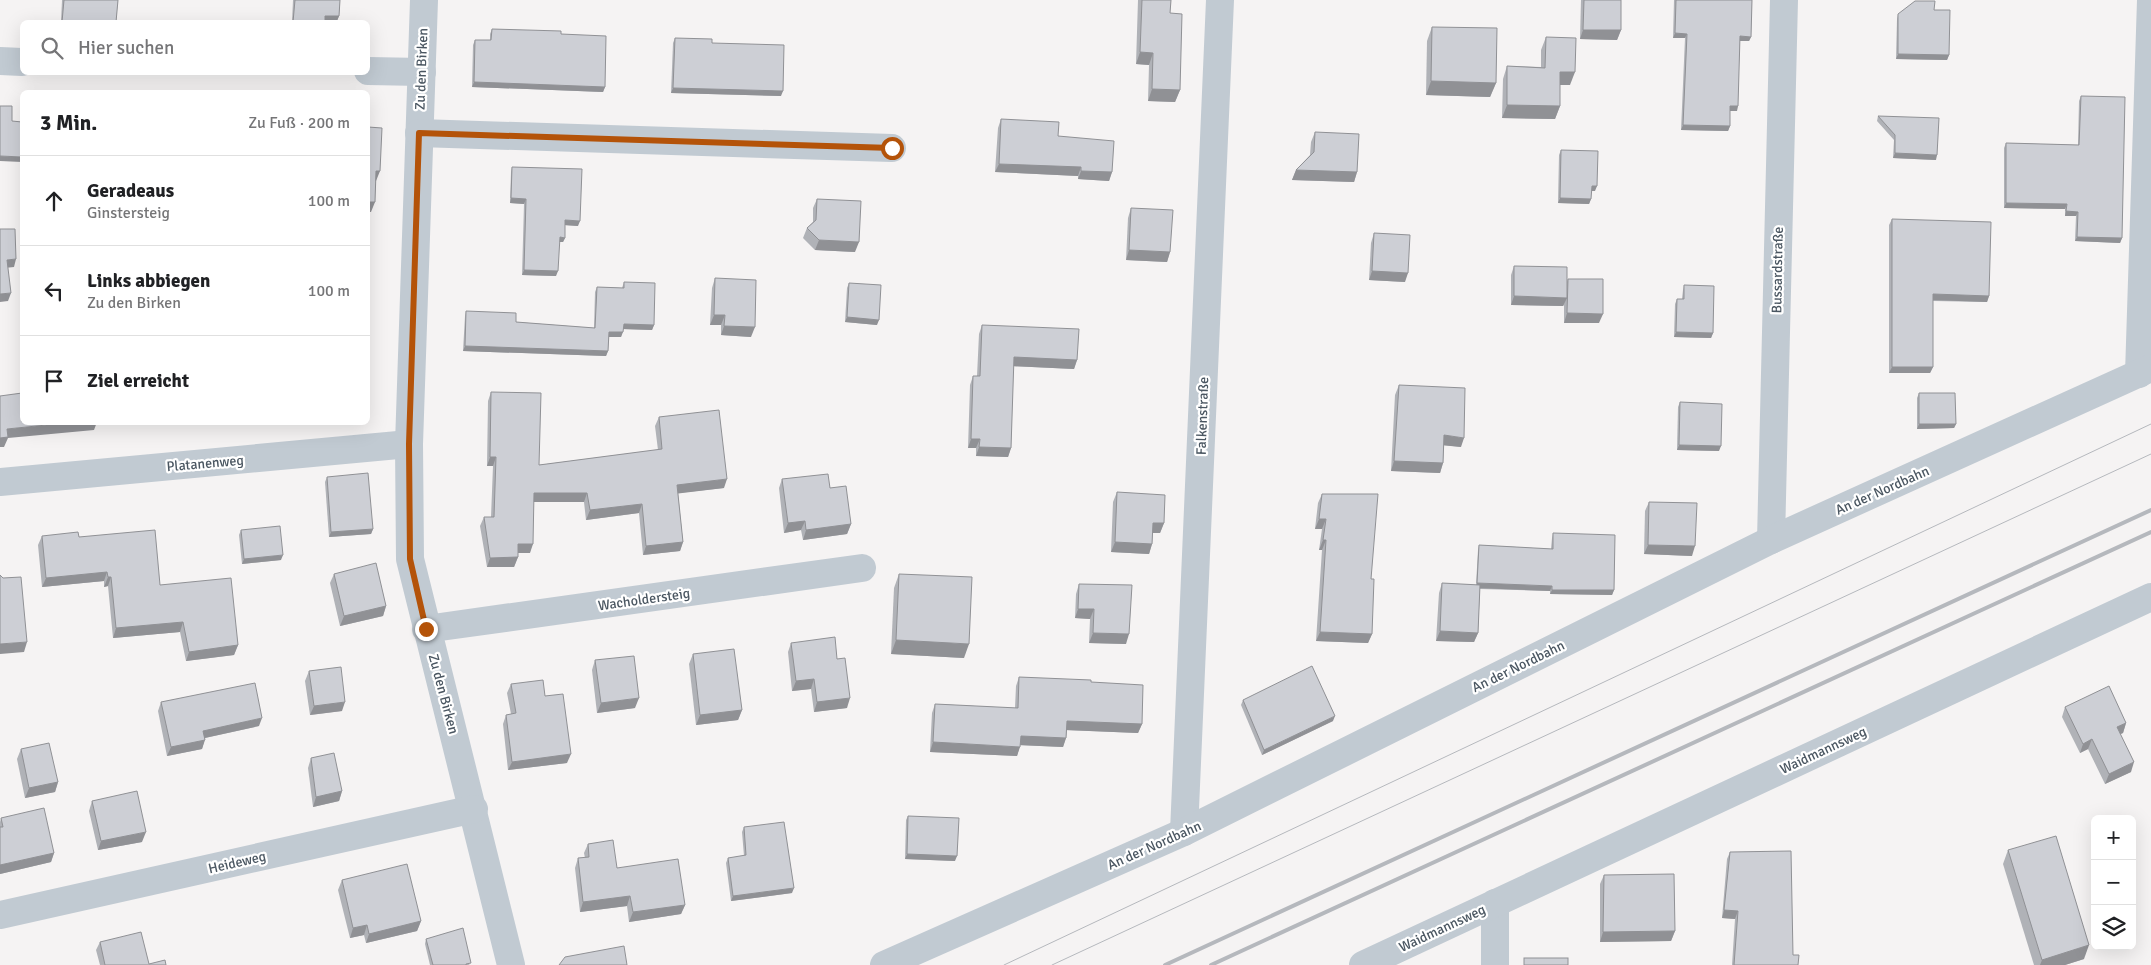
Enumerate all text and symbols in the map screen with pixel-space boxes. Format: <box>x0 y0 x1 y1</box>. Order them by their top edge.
search box <box>20 20 370 75</box>
street label: Zu den Birken <box>412 28 431 110</box>
icon: search <box>38 34 66 62</box>
text: Hier suchen <box>78 36 174 60</box>
text: 3 Min. <box>40 110 97 136</box>
text: Zu Fuß · 200 m <box>248 113 350 133</box>
route start <box>881 137 904 160</box>
text: Geradeaus <box>87 179 174 203</box>
icon: ahead <box>40 187 68 215</box>
text: 100 m <box>308 191 350 211</box>
text: Ginstersteig <box>87 203 170 223</box>
street label: Bussardstraße <box>1768 226 1787 314</box>
text: Links abbiegen <box>87 269 210 293</box>
icon: left <box>40 277 68 305</box>
text: 100 m <box>308 281 350 301</box>
text: Zu den Birken <box>87 293 181 313</box>
icon: arrive <box>40 367 68 395</box>
text: Ziel erreicht <box>87 369 189 393</box>
street label: Falkenstraße <box>1193 377 1212 455</box>
street label: Platanenweg <box>166 452 244 475</box>
street label: An der Nordbahn <box>1833 462 1932 519</box>
street label: Wacholdersteig <box>597 585 691 614</box>
route end <box>415 618 438 641</box>
street label: An der Nordbahn <box>1469 637 1567 696</box>
street label: Zu den Birken <box>425 652 462 736</box>
street label: Waidmannsweg <box>1777 723 1869 778</box>
map controls <box>2091 815 2136 950</box>
button: + <box>2091 815 2136 860</box>
street label: An der Nordbahn <box>1105 817 1204 874</box>
street label: Heideweg <box>207 848 268 877</box>
button: − <box>2091 860 2136 905</box>
street label: Waidmannsweg <box>1396 901 1488 956</box>
button: layers <box>2091 905 2136 950</box>

